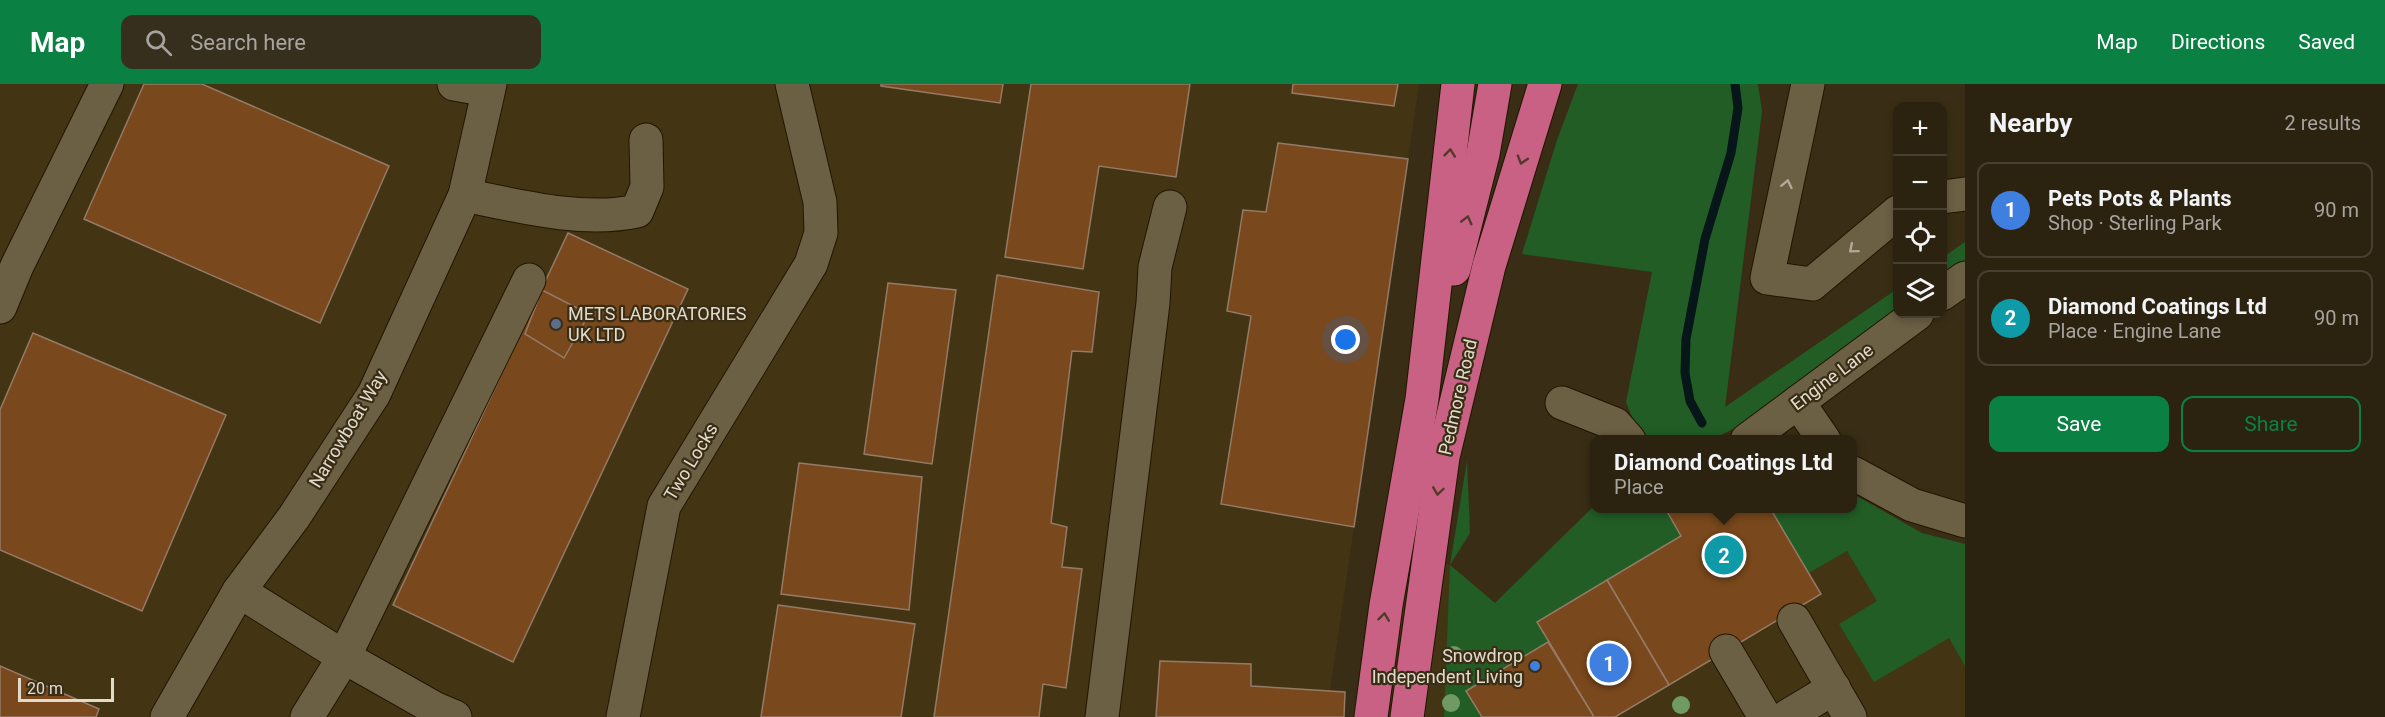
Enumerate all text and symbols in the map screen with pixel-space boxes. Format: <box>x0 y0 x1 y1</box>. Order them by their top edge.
search box <box>121 15 541 69</box>
text: Map <box>30 26 85 59</box>
icon: search <box>142 26 175 59</box>
text: Search here <box>190 30 306 55</box>
text: Map <box>2096 30 2138 54</box>
text: Directions <box>2171 30 2265 54</box>
text: Saved <box>2298 30 2355 54</box>
map controls <box>1893 102 1947 318</box>
button: + <box>1893 102 1947 156</box>
text: Nearby <box>1989 108 2072 138</box>
text: 2 results <box>2285 111 2361 135</box>
one-way arrow <box>1444 149 1456 158</box>
one-way arrow <box>1517 154 1529 165</box>
button: − <box>1893 156 1947 210</box>
one-way arrow <box>1779 180 1792 190</box>
text: Pets Pots & Plants <box>2048 186 2232 211</box>
text: 1 <box>2005 198 2016 222</box>
text: 90 m <box>2314 198 2359 222</box>
button: locate <box>1893 210 1947 264</box>
text: Shop · Sterling Park <box>2048 211 2222 235</box>
one-way arrow <box>1459 215 1472 225</box>
one-way arrow <box>1849 242 1860 253</box>
button: layers <box>1893 264 1947 318</box>
text: Diamond Coatings Ltd <box>2048 294 2267 319</box>
place label: METS LABORATORIES UK LTD <box>568 303 747 345</box>
text: 2 <box>2005 306 2016 330</box>
text: 90 m <box>2314 306 2359 330</box>
marker: METS LABORATORIES UK LTD <box>549 317 563 331</box>
text: Place · Engine Lane <box>2048 319 2221 343</box>
your location <box>1331 325 1360 354</box>
street label: Pedmore Road <box>1434 337 1481 457</box>
street label: Engine Lane <box>1786 339 1877 414</box>
street label: Narrowboat Way <box>304 366 391 491</box>
button: Save <box>1989 396 2169 452</box>
button: Share <box>2181 396 2361 452</box>
street label: Two Locks <box>659 419 722 504</box>
popup <box>1590 435 1857 513</box>
text: Diamond Coatings Ltd <box>1614 450 1833 475</box>
text: Place <box>1614 475 1664 499</box>
one-way arrow <box>1433 487 1445 496</box>
pin: 2 <box>1704 532 1744 578</box>
one-way arrow <box>1377 613 1390 622</box>
pin: 1 <box>1590 640 1628 686</box>
place label: Snowdrop Independent Living <box>1372 645 1523 687</box>
marker: Snowdrop Independent Living <box>1528 659 1542 673</box>
scale bar <box>18 675 114 702</box>
text: 20 m <box>27 679 63 698</box>

